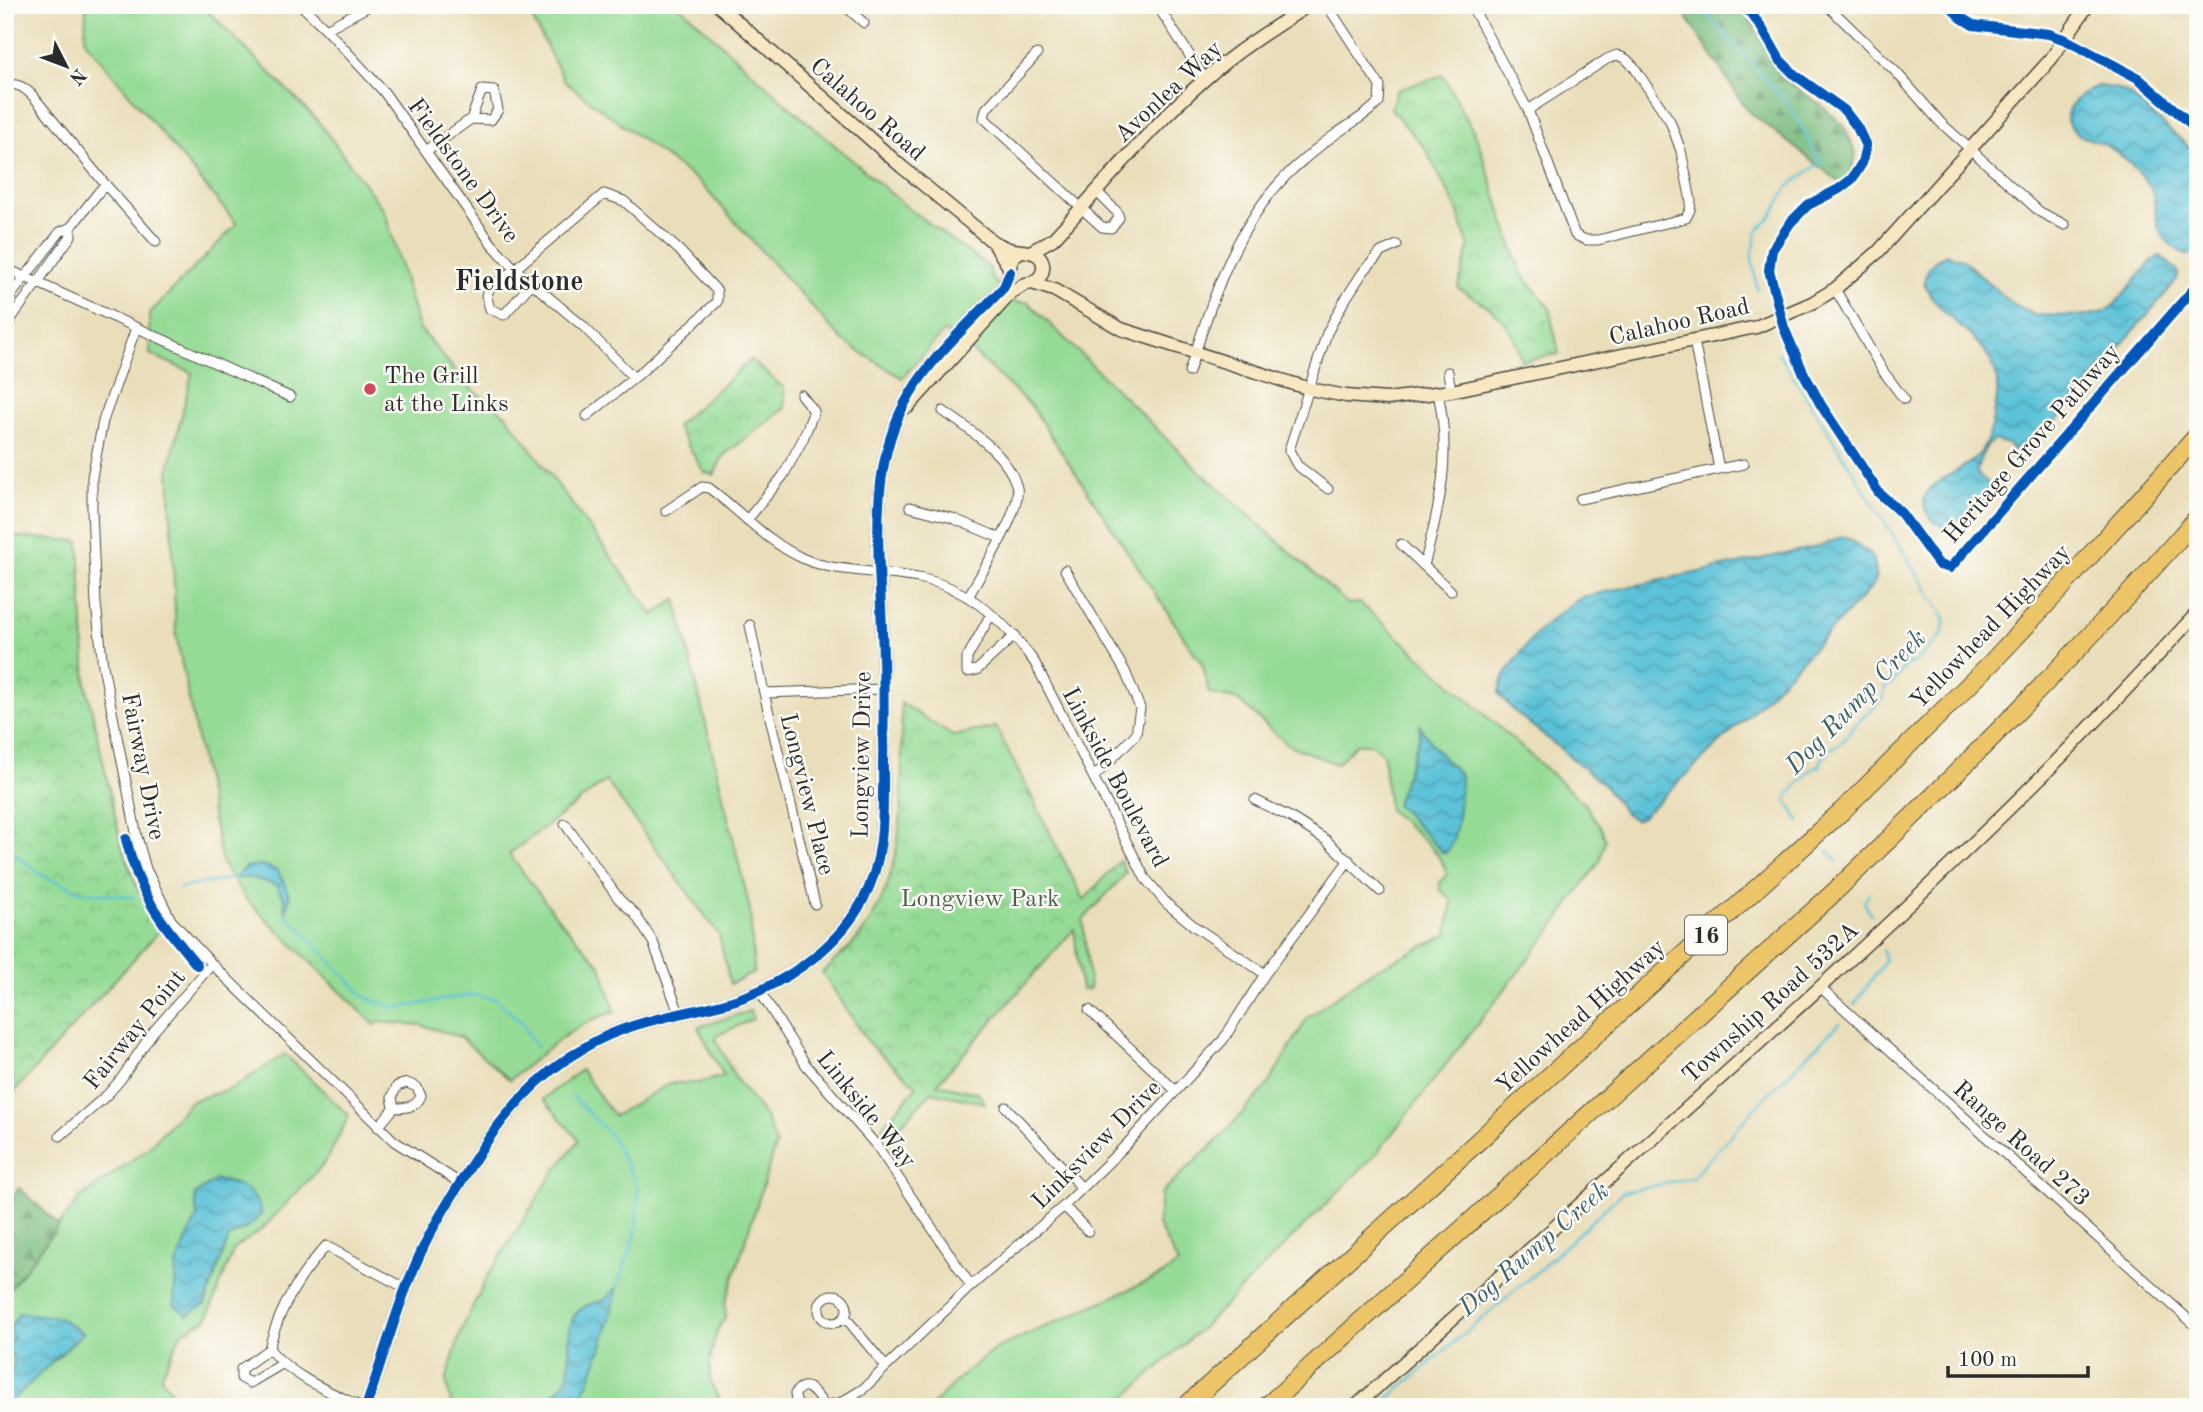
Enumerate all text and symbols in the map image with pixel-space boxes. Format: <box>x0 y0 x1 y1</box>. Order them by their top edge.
north arrow <box>32 32 102 102</box>
street label: Avonlea Way <box>1111 37 1228 148</box>
street label: Calahoo Road <box>805 54 929 167</box>
text: N <box>65 64 89 88</box>
street label: Fieldstone Drive <box>402 95 523 248</box>
district label: Fieldstone <box>454 269 584 297</box>
street label: Calahoo Road <box>1607 295 1752 351</box>
street label: Heritage Grove Pathway <box>1940 340 2125 548</box>
place label: The Grill at the Links <box>384 365 509 417</box>
marker: The Grill at the Links <box>362 381 378 397</box>
street label: Yellowhead Highway <box>1907 540 2076 714</box>
water label: Dog Rump Creek <box>1780 625 1932 780</box>
street label: Longview Drive <box>850 671 876 839</box>
street label: Linkside Boulevard <box>1057 684 1172 872</box>
street label: Fairway Drive <box>116 691 168 842</box>
street label: Longview Place <box>774 711 838 878</box>
park label: Longview Park <box>901 888 1059 912</box>
road number: 16 <box>1685 916 1727 954</box>
street label: Township Road 532A <box>1679 918 1864 1089</box>
street label: Yellowhead Highway <box>1492 935 1671 1100</box>
street label: Fairway Point <box>80 966 191 1095</box>
street label: Linkside Way <box>811 1047 920 1174</box>
street label: Linksview Drive <box>1028 1076 1167 1215</box>
street label: Range Road 273 <box>1948 1077 2094 1212</box>
water label: Dog Rump Creek <box>1453 1177 1614 1322</box>
scale bar <box>1948 1335 2088 1379</box>
text: 100 m <box>1958 1350 2017 1371</box>

